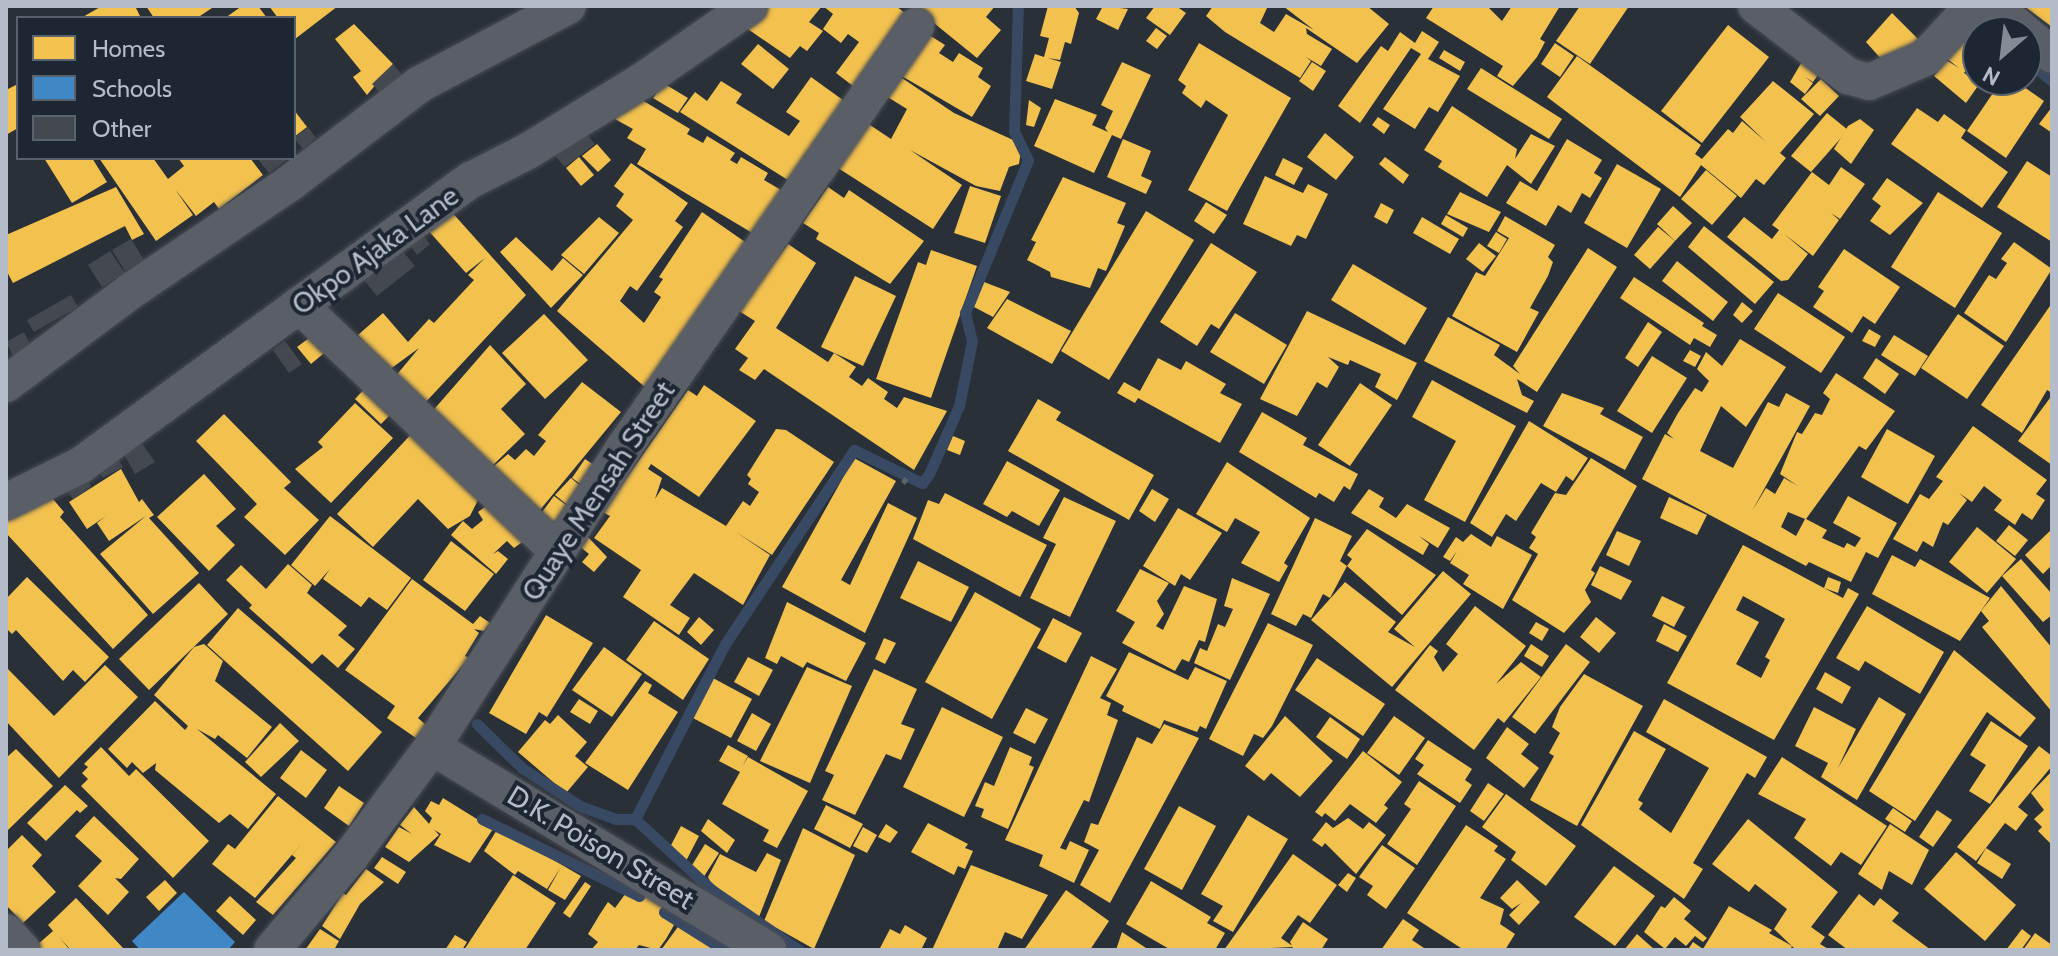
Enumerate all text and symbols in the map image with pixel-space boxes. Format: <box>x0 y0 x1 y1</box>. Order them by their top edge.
legend <box>16 16 296 160</box>
north arrow <box>1962 16 2042 96</box>
text: Homes <box>92 34 165 63</box>
text: N <box>1978 60 2005 91</box>
text: Schools <box>92 74 172 103</box>
text: Other <box>92 114 151 143</box>
street label: Okpo Ajaka Lane <box>285 178 465 322</box>
street label: Quaye Mensah Street <box>515 375 681 607</box>
street label: D.K. Poison Street <box>502 778 700 916</box>

